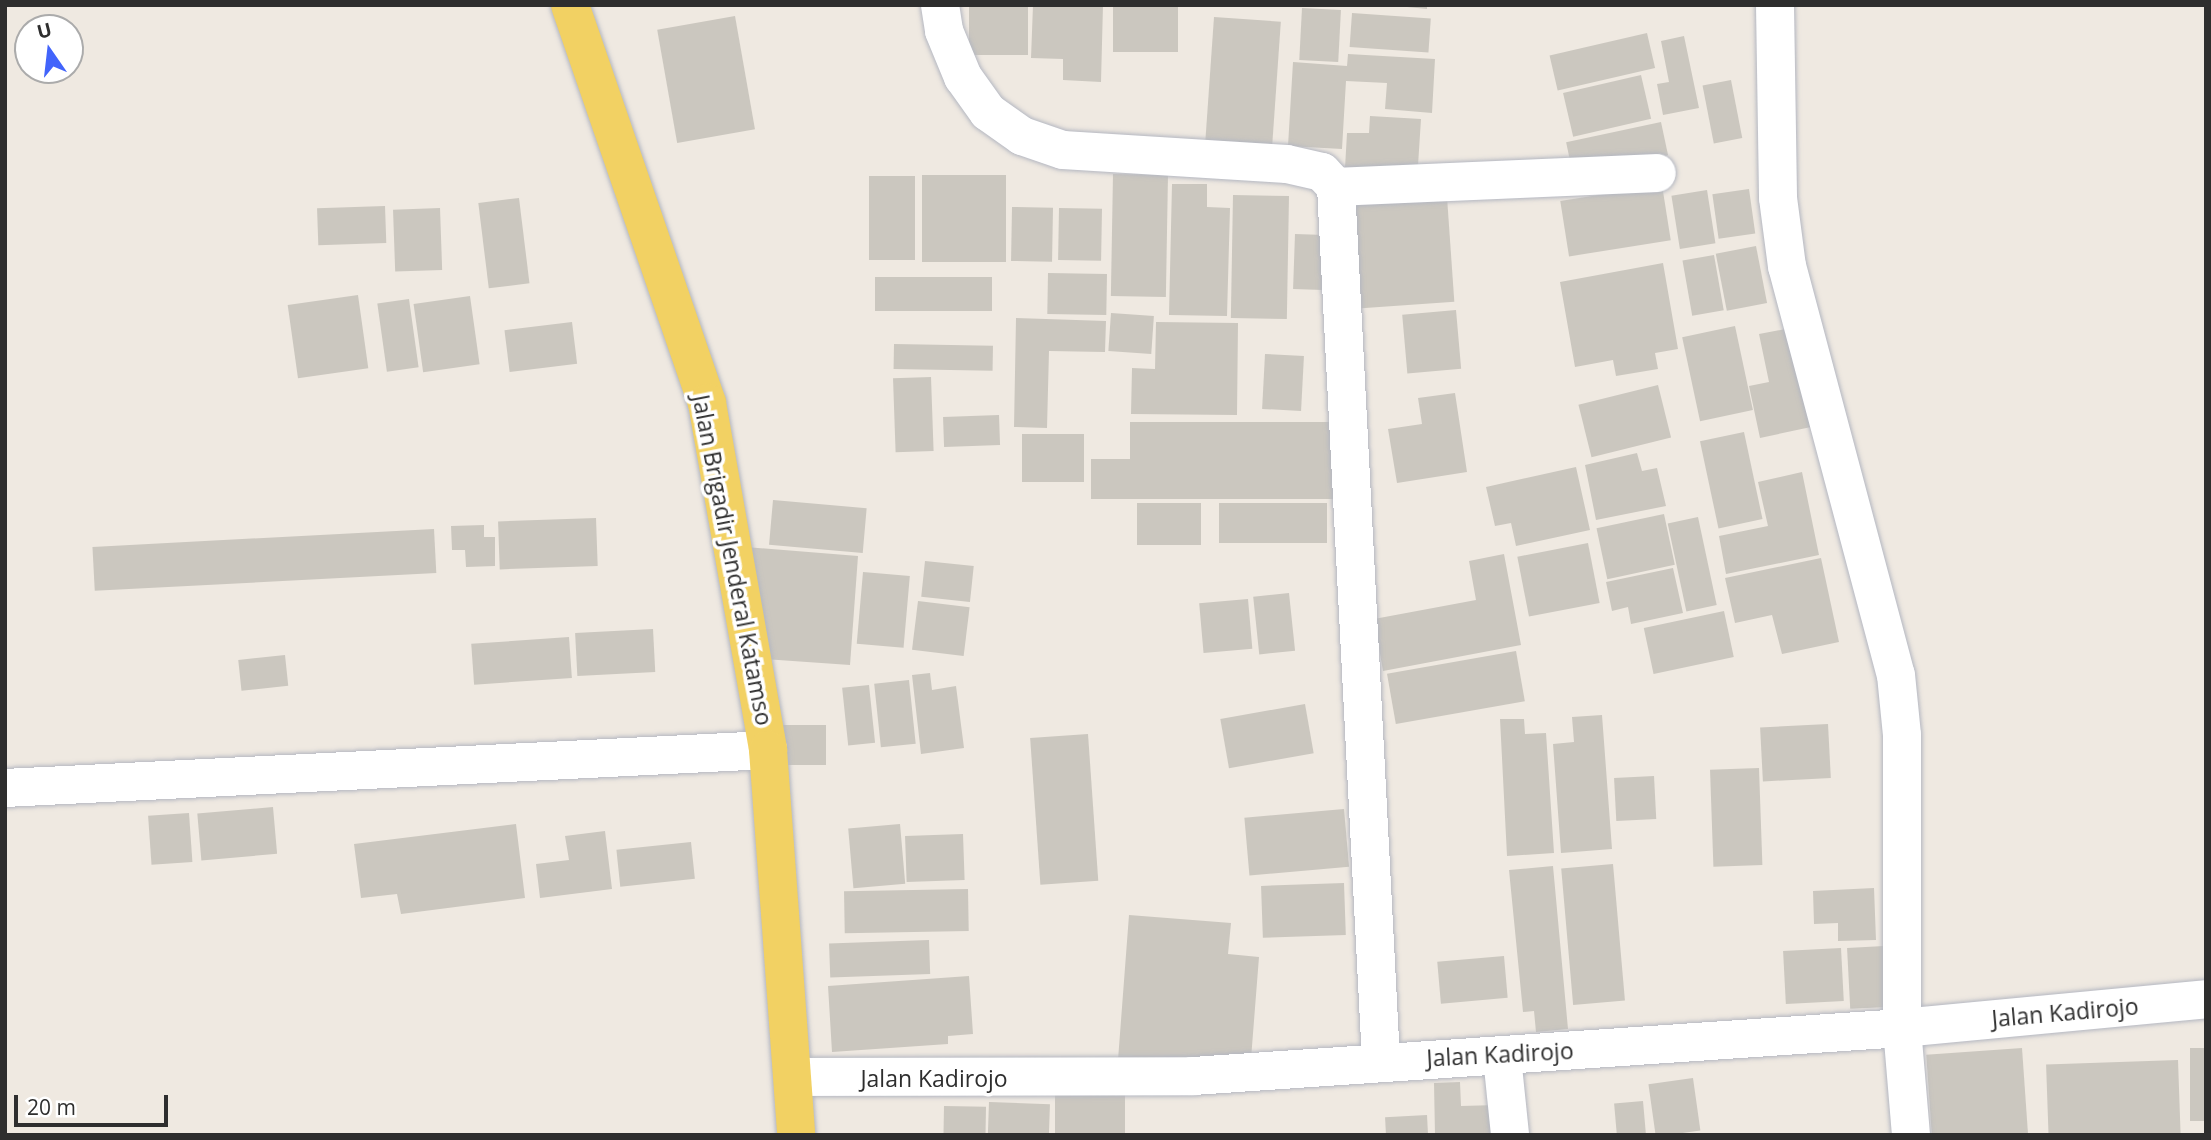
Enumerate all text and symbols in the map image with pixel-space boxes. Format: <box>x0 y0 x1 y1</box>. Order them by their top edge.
north arrow <box>14 14 84 84</box>
text: U <box>34 16 55 45</box>
street label: Jalan Brigadir Jenderal Katamso <box>687 392 779 728</box>
street label: Jalan Kadirojo <box>1990 992 2140 1032</box>
street label: Jalan Kadirojo <box>1426 1036 1574 1072</box>
street label: Jalan Kadirojo <box>860 1064 1008 1092</box>
scale bar <box>18 1080 172 1124</box>
text: 20 m <box>27 1093 76 1121</box>

